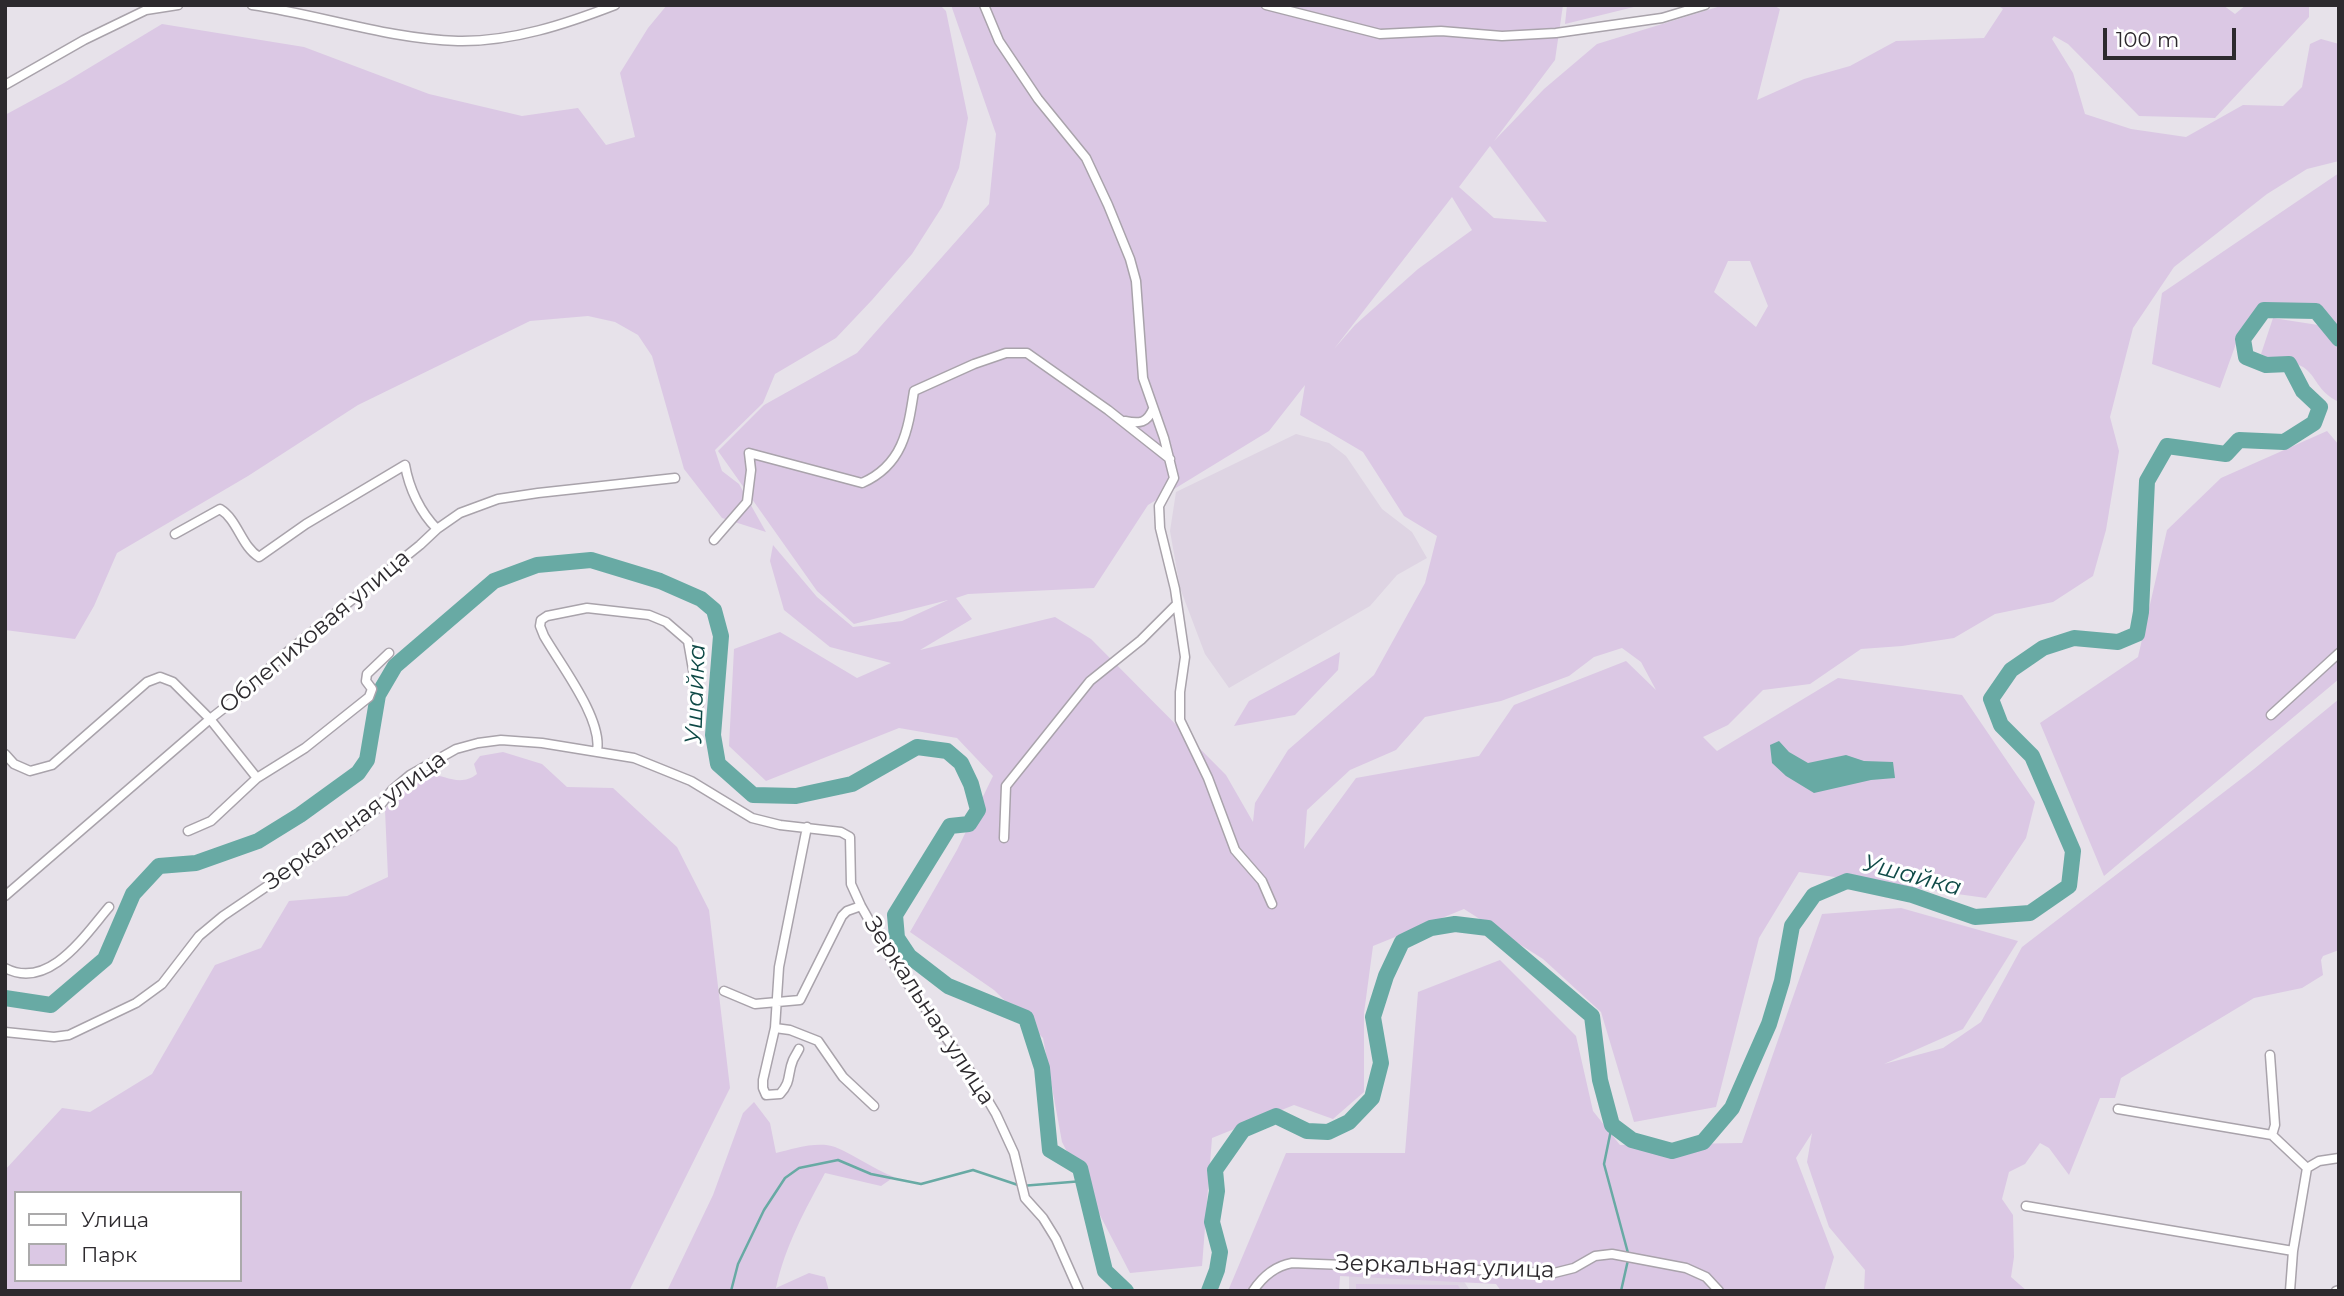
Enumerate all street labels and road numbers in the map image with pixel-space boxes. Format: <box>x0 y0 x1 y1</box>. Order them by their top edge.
street label: Облепиховая улица <box>214 544 416 720</box>
street label: Зеркальная улица <box>258 745 452 897</box>
street label: Зеркальная улица <box>858 912 1000 1110</box>
street label: Зеркальная улица <box>1335 1249 1555 1285</box>

